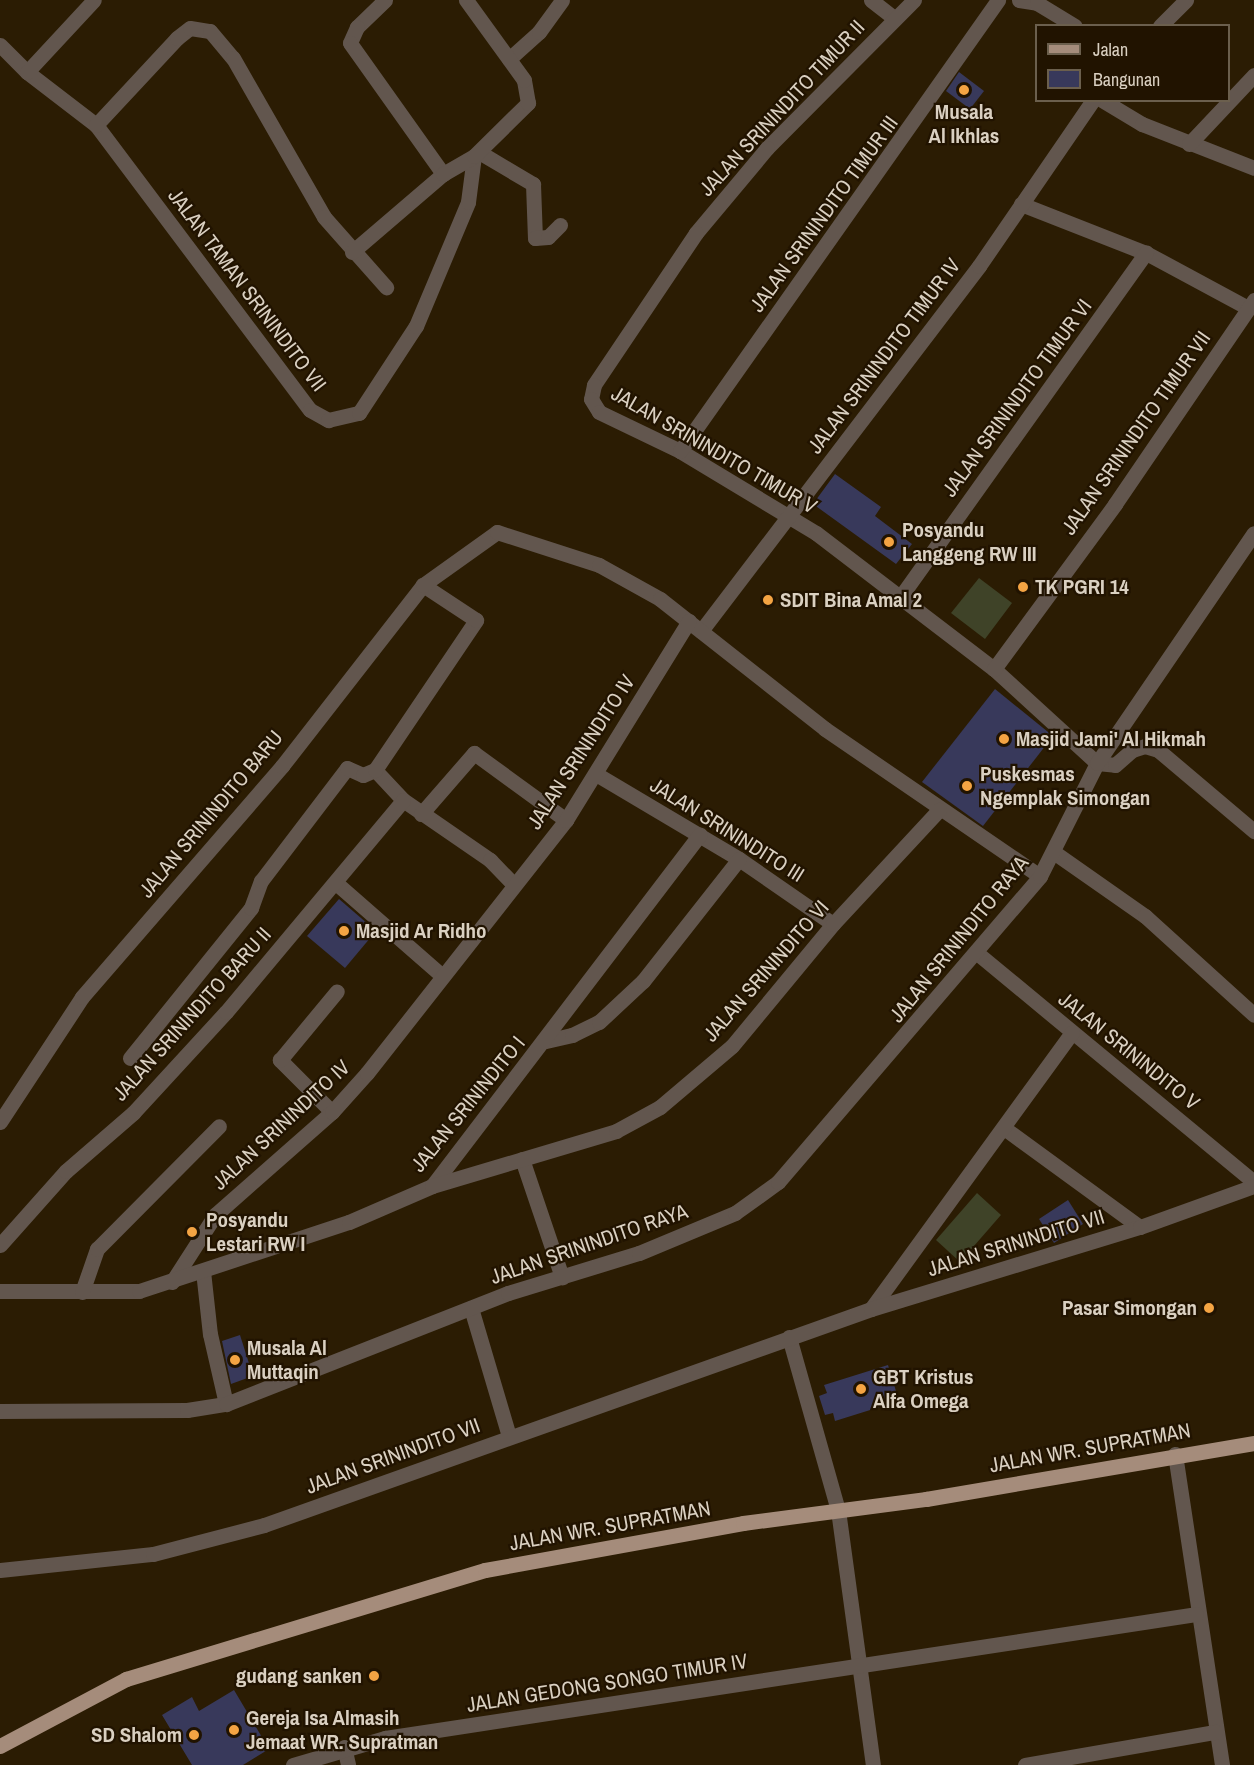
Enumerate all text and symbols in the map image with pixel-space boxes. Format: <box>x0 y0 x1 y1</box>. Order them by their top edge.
street label: JALAN SRININDITO TIMUR II <box>694 15 870 201</box>
legend <box>1035 24 1230 102</box>
text: Jalan <box>1093 37 1128 62</box>
text: Bangunan <box>1093 67 1160 92</box>
marker: Musala Al Ikhlas <box>957 83 971 97</box>
place label: Musala Al Ikhlas <box>929 99 999 149</box>
street label: JALAN SRININDITO TIMUR III <box>744 111 904 317</box>
street label: JALAN TAMAN SRININDITO VII <box>163 184 331 396</box>
street label: JALAN SRININDITO TIMUR IV <box>802 253 966 459</box>
street label: JALAN SRININDITO TIMUR VI <box>937 294 1097 502</box>
street label: JALAN SRININDITO TIMUR VII <box>1056 326 1216 540</box>
street label: JALAN SRININDITO TIMUR V <box>607 381 821 519</box>
place label: Posyandu Langgeng RW III <box>902 517 1037 567</box>
marker: Posyandu Langgeng RW III <box>880 533 898 551</box>
place label: TK PGRI 14 <box>1035 574 1129 600</box>
marker: TK PGRI 14 <box>1016 580 1030 594</box>
place label: SDIT Bina Amal 2 <box>780 587 923 613</box>
marker: SDIT Bina Amal 2 <box>761 593 775 607</box>
street label: JALAN SRININDITO IV <box>522 670 640 834</box>
street label: JALAN SRININDITO BARU <box>134 725 288 903</box>
place label: Masjid Jami' Al Hikmah <box>1016 726 1207 752</box>
marker: Masjid Jami' Al Hikmah <box>997 732 1011 746</box>
place label: Puskesmas Ngemplak Simongan <box>980 761 1150 811</box>
street label: JALAN SRININDITO III <box>645 772 809 888</box>
marker: Puskesmas Ngemplak Simongan <box>958 777 976 795</box>
street label: JALAN SRININDITO RAYA <box>884 851 1034 1027</box>
street label: JALAN SRININDITO VI <box>698 895 834 1047</box>
place label: Masjid Ar Ridho <box>356 918 487 944</box>
street label: JALAN SRININDITO BARU II <box>108 922 276 1106</box>
marker: Masjid Ar Ridho <box>337 924 351 938</box>
street label: JALAN SRININDITO V <box>1054 987 1204 1115</box>
street label: JALAN SRININDITO I <box>406 1031 530 1177</box>
street label: JALAN SRININDITO IV <box>207 1055 355 1195</box>
street label: JALAN SRININDITO RAYA <box>487 1198 691 1290</box>
street label: JALAN SRININDITO VII <box>925 1204 1107 1282</box>
place label: Posyandu Lestari RW I <box>206 1207 305 1257</box>
marker: Posyandu Lestari RW I <box>183 1223 201 1241</box>
place label: Pasar Simongan <box>1062 1295 1197 1321</box>
marker: Pasar Simongan <box>1202 1301 1216 1315</box>
place label: Musala Al Muttaqin <box>247 1335 327 1385</box>
marker: Musala Al Muttaqin <box>228 1353 242 1367</box>
place label: GBT Kristus Alfa Omega <box>873 1364 973 1414</box>
marker: GBT Kristus Alfa Omega <box>854 1382 868 1396</box>
street label: JALAN SRININDITO VII <box>303 1413 483 1499</box>
street label: JALAN WR. SUPRATMAN <box>988 1418 1192 1478</box>
street label: JALAN WR. SUPRATMAN <box>508 1496 712 1556</box>
street label: JALAN GEDONG SONGO TIMUR IV <box>465 1648 749 1718</box>
place label: gudang sanken <box>236 1663 362 1689</box>
marker: gudang sanken <box>367 1669 381 1683</box>
place label: Gereja Isa Almasih Jemaat WR. Supratman <box>246 1705 438 1755</box>
place label: SD Shalom <box>91 1722 182 1748</box>
marker: Gereja Isa Almasih Jemaat WR. Supratman <box>227 1723 241 1737</box>
marker: SD Shalom <box>187 1728 201 1742</box>

